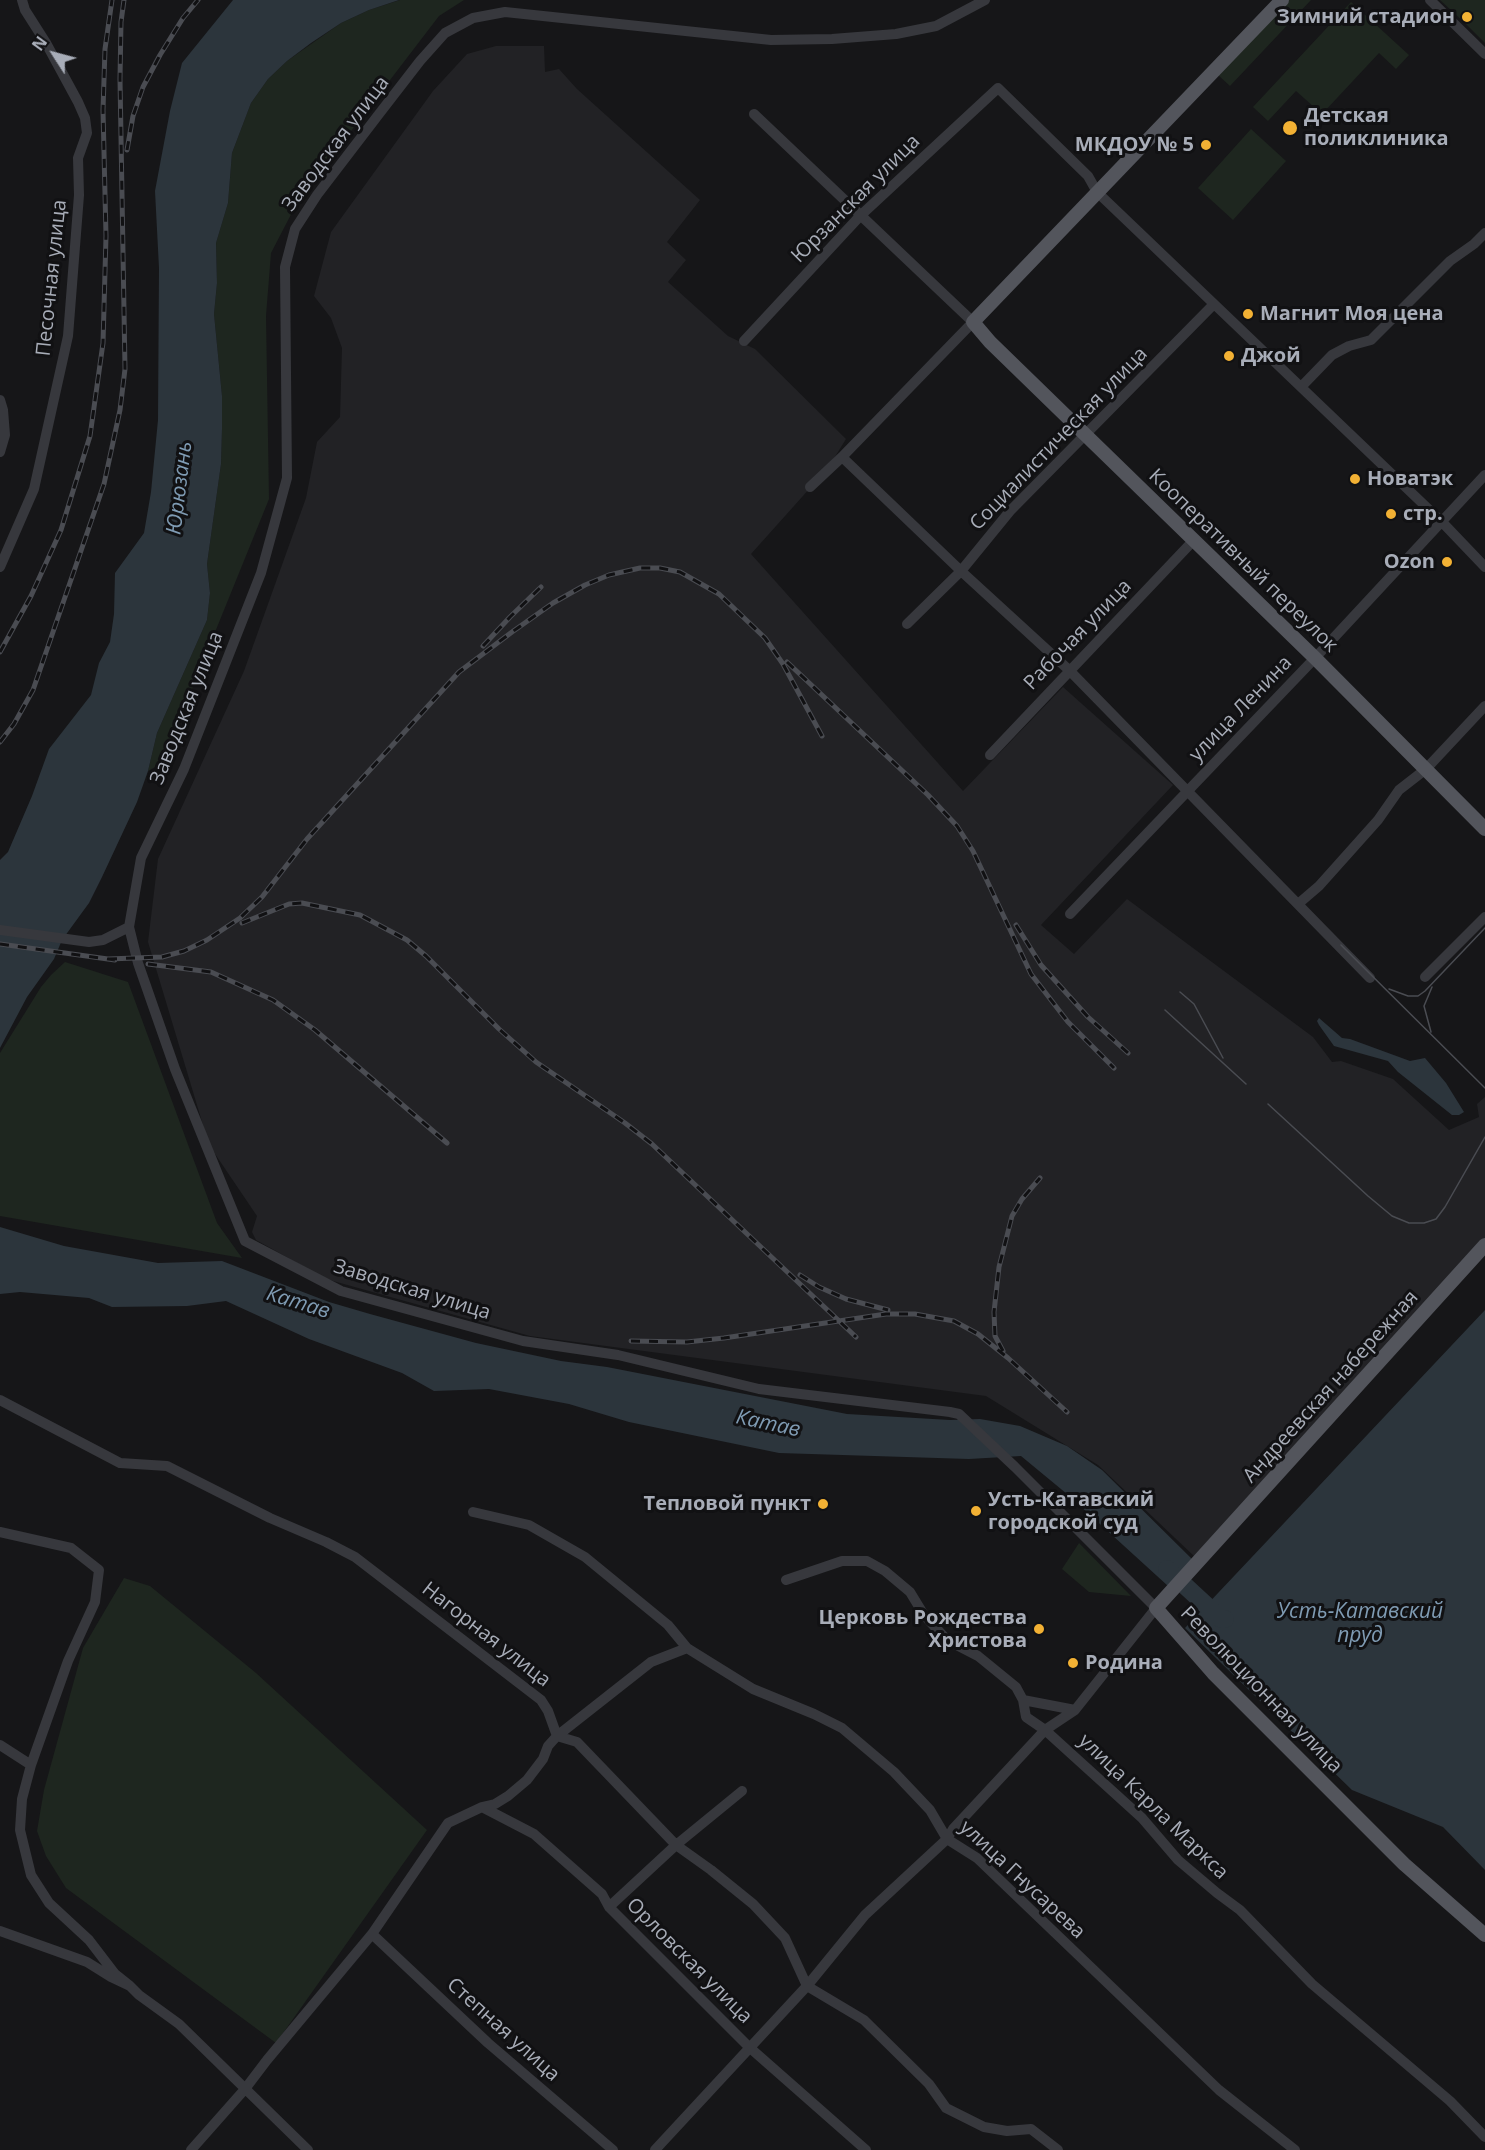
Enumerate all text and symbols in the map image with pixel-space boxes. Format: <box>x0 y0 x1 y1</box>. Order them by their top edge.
place label: Зимний стадион <box>1277 5 1455 29</box>
marker: Зимний стадион <box>1460 10 1474 24</box>
north arrow <box>24 24 84 84</box>
text: N <box>27 32 52 55</box>
street label: Заводская улица <box>277 72 395 216</box>
place label: Детская поликлиника <box>1304 104 1449 151</box>
marker: Детская поликлиника <box>1281 119 1299 137</box>
street label: Юрзанская улица <box>787 130 925 268</box>
place label: МКДОУ № 5 <box>1075 133 1194 157</box>
marker: МКДОУ № 5 <box>1199 138 1213 152</box>
street label: Песочная улица <box>32 198 72 358</box>
place label: Магнит Моя цена <box>1260 302 1444 326</box>
marker: Магнит Моя цена <box>1241 307 1255 321</box>
street label: Социалистическая улица <box>965 342 1153 536</box>
place label: Джой <box>1241 344 1301 368</box>
marker: Джой <box>1222 349 1236 363</box>
water label: Юрюзань <box>162 440 198 536</box>
street label: Кооперативный переулок <box>1143 464 1343 658</box>
place label: Новатэк <box>1367 467 1453 491</box>
marker: Новатэк <box>1348 472 1362 486</box>
place label: стр. <box>1403 502 1443 526</box>
marker: стр. <box>1384 507 1398 521</box>
place label: Ozon <box>1384 550 1435 574</box>
marker: Ozon <box>1440 555 1454 569</box>
street label: Рабочая улица <box>1019 575 1137 695</box>
street label: Заводская улица <box>145 628 229 788</box>
street label: улица Ленина <box>1185 651 1297 767</box>
street label: Заводская улица <box>331 1255 493 1325</box>
water label: Катав <box>263 1281 333 1325</box>
street label: Андреевская набережная <box>1238 1286 1424 1488</box>
water label: Катав <box>734 1405 802 1443</box>
place label: Усть-Катавский городской суд <box>988 1488 1154 1535</box>
place label: Тепловой пункт <box>644 1492 811 1516</box>
marker: Тепловой пункт <box>816 1497 830 1511</box>
marker: Усть-Катавский городской суд <box>969 1504 983 1518</box>
street label: Нагорная улица <box>417 1577 555 1693</box>
water label: Усть-Катавский пруд <box>1277 1599 1443 1649</box>
street label: Революционная улица <box>1175 1602 1347 1778</box>
place label: Церковь Рождества Христова <box>819 1606 1027 1653</box>
marker: Церковь Рождества Христова <box>1032 1622 1046 1636</box>
place label: Родина <box>1085 1651 1163 1675</box>
marker: Родина <box>1066 1656 1080 1670</box>
street label: улица Карла Маркса <box>1073 1729 1233 1885</box>
street label: улица Гнусарева <box>954 1816 1090 1944</box>
street label: Орловская улица <box>621 1893 757 2029</box>
street label: Степная улица <box>442 1973 564 2087</box>

